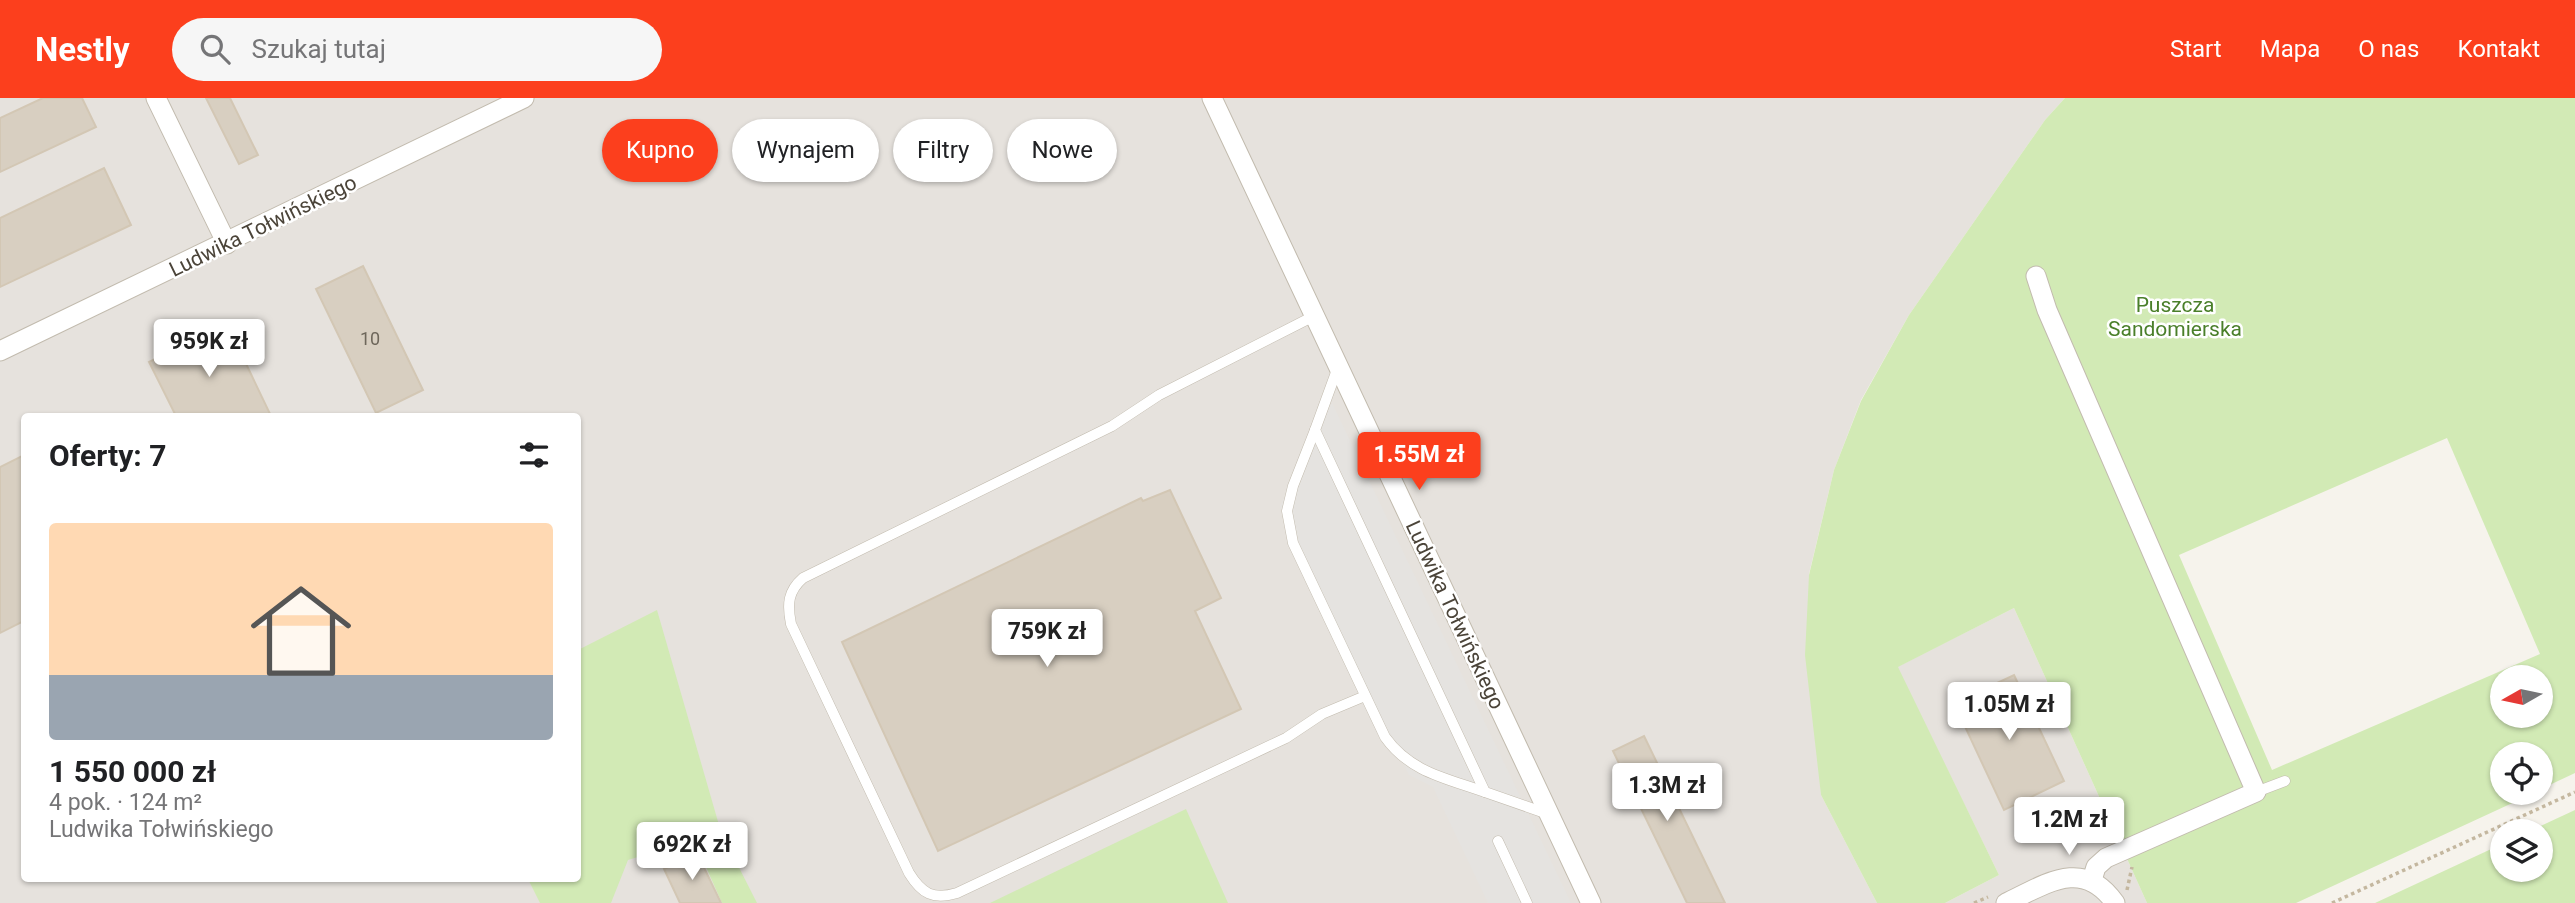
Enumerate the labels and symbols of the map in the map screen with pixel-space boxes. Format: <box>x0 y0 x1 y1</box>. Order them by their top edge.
street label: Ludwika Tołwińskiego <box>166 170 360 282</box>
park label: Puszcza Sandomierska <box>2108 293 2242 341</box>
pin: 959K zł <box>144 320 274 379</box>
house number: 10 <box>360 328 380 349</box>
pin: 1.55M zł <box>1347 432 1491 492</box>
street label: Ludwika Tołwińskiego <box>1401 517 1509 713</box>
pin: 759K zł <box>982 610 1112 669</box>
north arrow <box>2490 665 2553 728</box>
pin: 1.05M zł <box>1937 682 2081 742</box>
pin: 1.3M zł <box>1602 764 1732 823</box>
pin: 1.2M zł <box>2004 798 2134 857</box>
pin: 692K zł <box>627 822 757 882</box>

